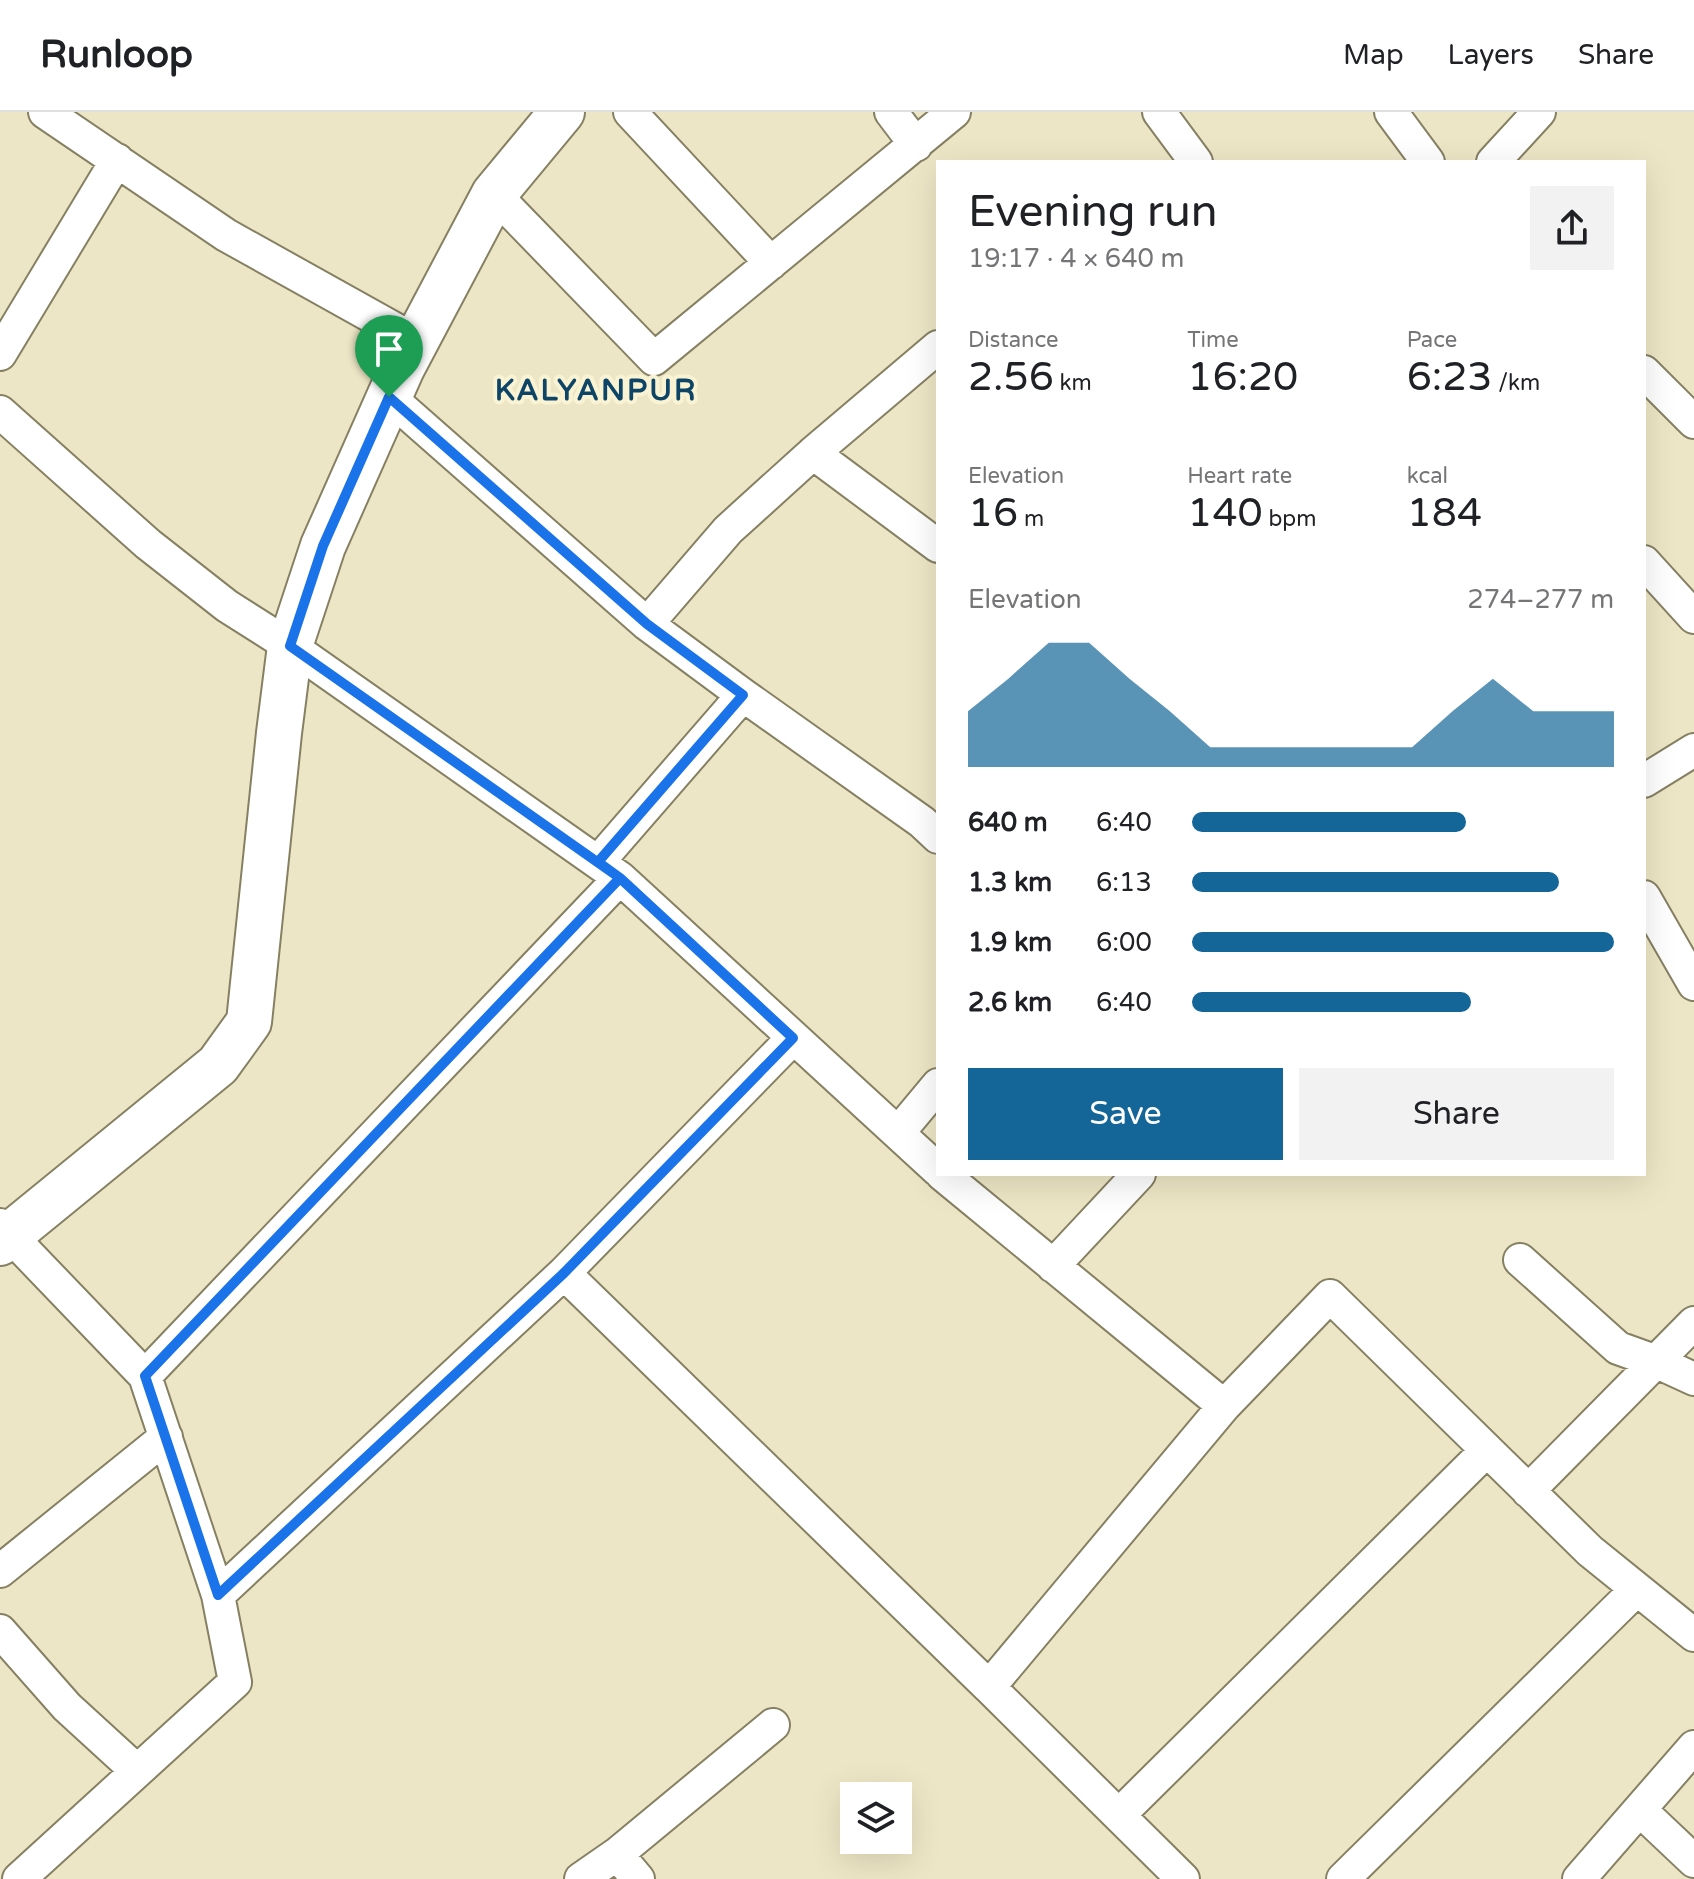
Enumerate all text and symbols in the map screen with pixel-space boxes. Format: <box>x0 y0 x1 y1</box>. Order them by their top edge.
text: Runloop <box>40 32 193 78</box>
text: Map <box>1343 38 1404 72</box>
text: Layers <box>1448 38 1534 72</box>
text: Share <box>1578 38 1654 72</box>
text: Evening run <box>968 186 1217 239</box>
button: share <box>1530 186 1614 270</box>
text: 19:17 · 4 × 640 m <box>968 243 1184 274</box>
pin <box>355 315 423 397</box>
icon: arrive <box>367 327 411 371</box>
text: Distance <box>968 327 1059 353</box>
text: Time <box>1187 327 1239 353</box>
text: Pace <box>1407 327 1457 353</box>
text: 2.56 <box>968 353 1054 401</box>
text: 16:20 <box>1187 353 1298 401</box>
text: 6:23 <box>1407 353 1492 401</box>
text: km <box>1054 370 1092 396</box>
text: /km <box>1492 370 1540 396</box>
district label: KALYANPUR <box>495 372 697 409</box>
text: Elevation <box>968 463 1064 489</box>
text: Heart rate <box>1187 463 1292 489</box>
text: kcal <box>1407 463 1448 489</box>
text: 16 <box>968 489 1018 537</box>
text: 140 <box>1187 489 1263 537</box>
text: 184 <box>1407 489 1482 537</box>
text: m <box>1018 506 1044 532</box>
text: bpm <box>1263 506 1316 532</box>
text: Elevation <box>968 584 1082 615</box>
text: 274–277 m <box>1467 584 1614 615</box>
text: 640 m <box>968 807 1048 838</box>
text: 6:40 <box>1096 807 1152 838</box>
text: 1.3 km <box>968 867 1052 898</box>
text: 6:13 <box>1096 867 1152 898</box>
text: 1.9 km <box>968 927 1052 958</box>
text: 6:00 <box>1096 927 1152 958</box>
text: 2.6 km <box>968 987 1052 1018</box>
text: 6:40 <box>1096 987 1152 1018</box>
button: Save <box>968 1068 1283 1160</box>
button: Share <box>1299 1068 1614 1160</box>
map controls <box>840 1782 912 1854</box>
button: layers <box>840 1782 912 1854</box>

